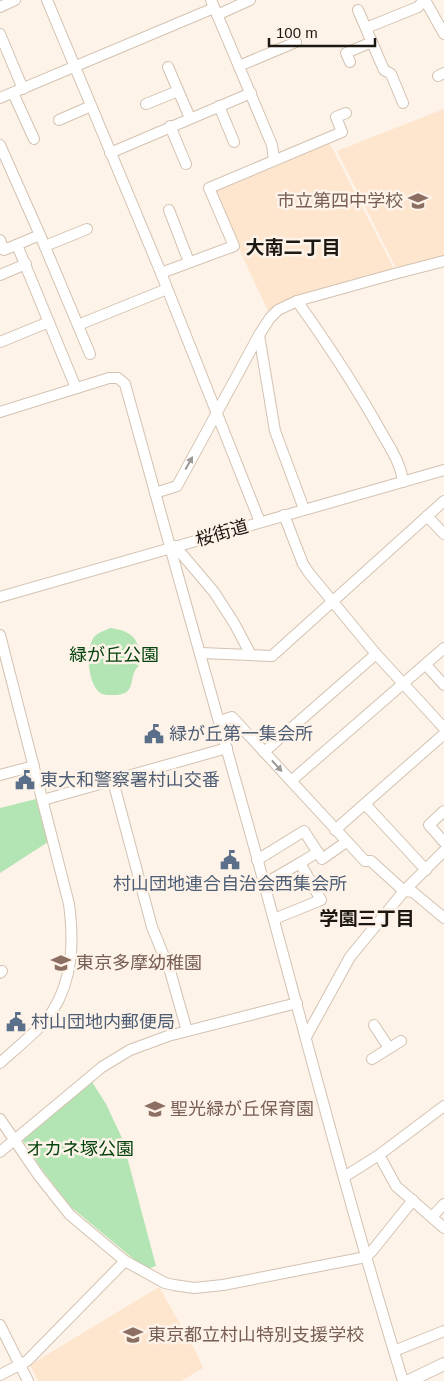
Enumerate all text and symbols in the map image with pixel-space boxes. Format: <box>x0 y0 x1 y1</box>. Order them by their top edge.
scale bar <box>269 15 375 47</box>
text: 100 m <box>276 24 318 41</box>
school or university icon: 市立第四中学校 <box>407 190 429 212</box>
place label: 市立第四中学校 <box>277 191 403 211</box>
district label: 大南二丁目 <box>245 237 341 258</box>
one-way arrow <box>185 456 193 471</box>
street label: 桜街道 <box>193 516 251 550</box>
park label: 緑が丘公園 <box>69 645 159 665</box>
public building icon: 緑が丘第一集会所 <box>143 723 165 745</box>
place label: 緑が丘第一集会所 <box>169 724 313 744</box>
one-way arrow <box>271 760 283 772</box>
public building icon: 東大和警察署村山交番 <box>14 769 36 791</box>
place label: 東大和警察署村山交番 <box>40 770 220 790</box>
public building icon: 村山団地連合自治会西集会所 <box>219 849 241 871</box>
place label: 村山団地連合自治会西集会所 <box>113 874 347 894</box>
district label: 学園三丁目 <box>319 908 415 929</box>
school or university icon: 東京多摩幼稚園 <box>50 952 72 974</box>
place label: 東京多摩幼稚園 <box>76 953 202 973</box>
public building icon: 村山団地内郵便局 <box>5 1011 27 1033</box>
place label: 村山団地内郵便局 <box>31 1012 175 1032</box>
school or university icon: 聖光緑が丘保育園 <box>144 1098 166 1120</box>
place label: 聖光緑が丘保育園 <box>170 1099 314 1119</box>
park label: オカネ塚公園 <box>26 1139 134 1159</box>
school or university icon: 東京都立村山特別支援学校 <box>122 1324 144 1346</box>
place label: 東京都立村山特別支援学校 <box>148 1325 364 1345</box>

